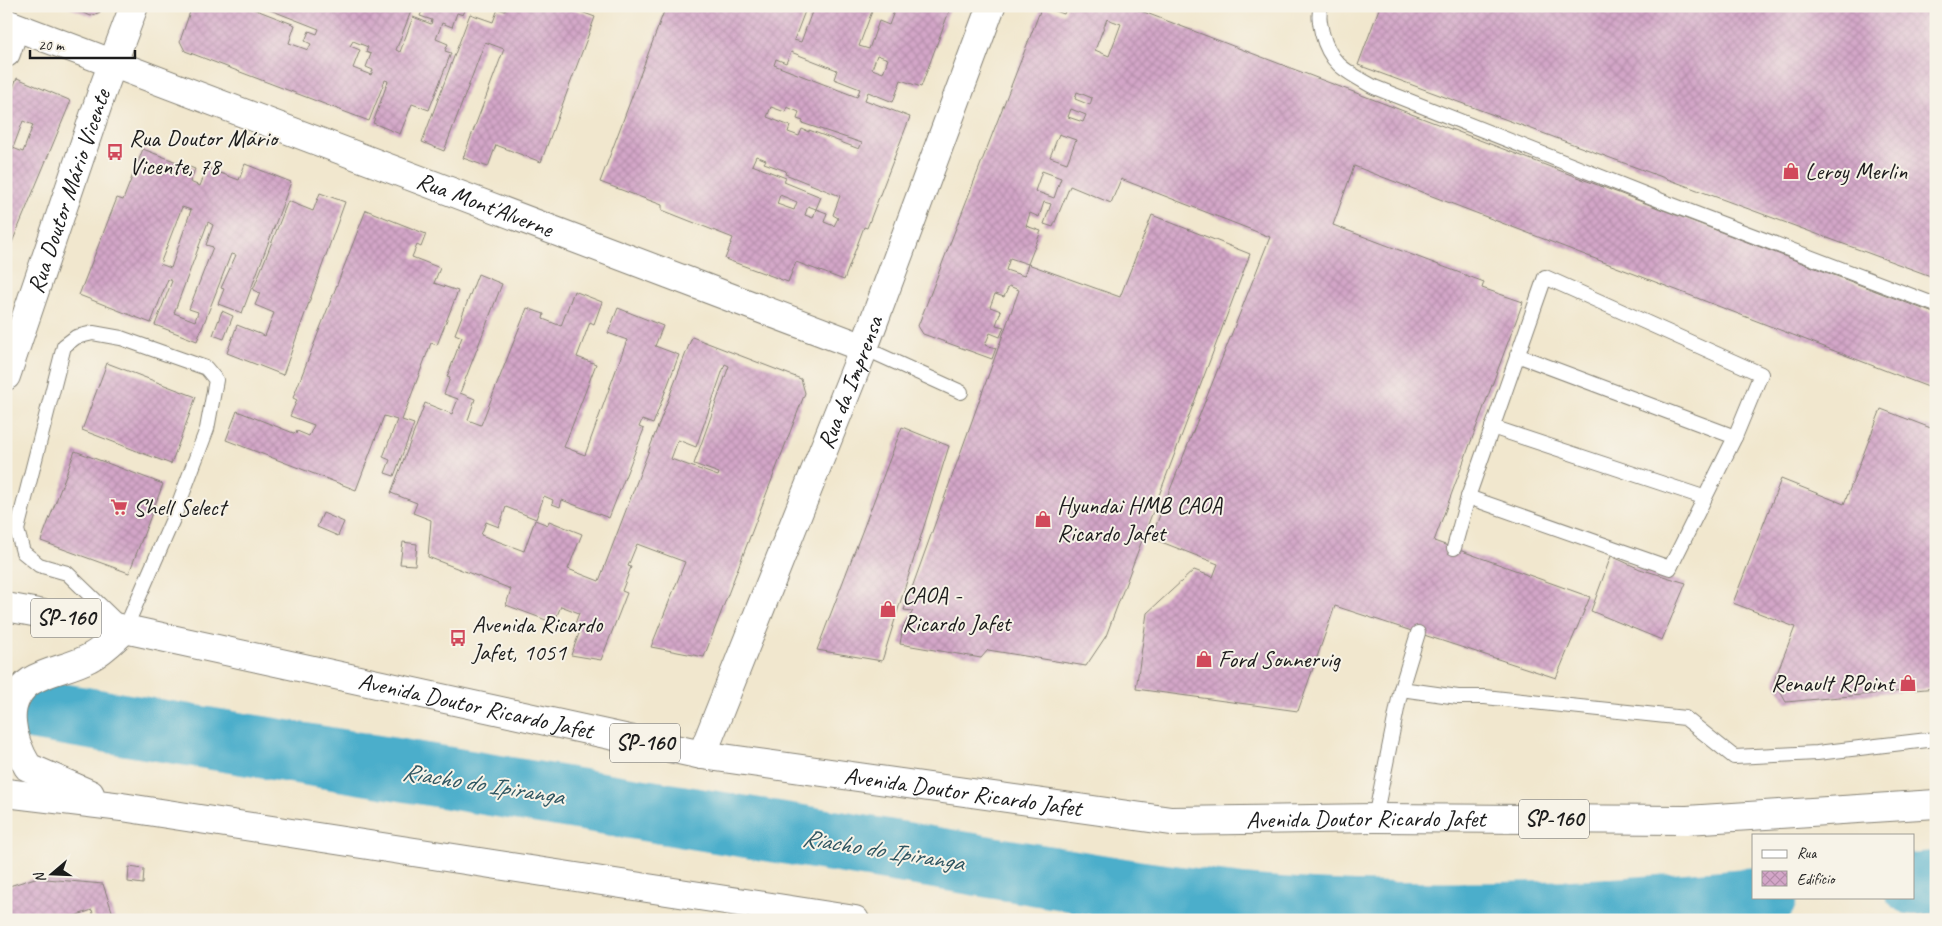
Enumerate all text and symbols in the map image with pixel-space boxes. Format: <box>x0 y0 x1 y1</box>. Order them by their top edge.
scale bar <box>30 28 135 60</box>
text: 20 m <box>38 36 65 55</box>
street label: Rua Doutor Mário Vicente <box>20 83 117 297</box>
place label: Rua Doutor Mário Vicente, 78 <box>129 123 280 181</box>
bus stop icon: Rua Doutor Mário Vicente, 78 <box>105 142 125 162</box>
place label: Leroy Merlin <box>1805 156 1907 186</box>
shop icon: Leroy Merlin <box>1781 161 1801 181</box>
street label: Rua Mont'Alverne <box>413 165 559 244</box>
street label: Rua da Imprensa <box>810 311 890 453</box>
place label: Hyundai HMB CAOA Ricardo Jafet <box>1057 490 1223 548</box>
place label: Shell Select <box>133 492 229 522</box>
supermarket icon: Shell Select <box>109 497 129 517</box>
shop icon: Hyundai HMB CAOA Ricardo Jafet <box>1033 509 1053 529</box>
place label: CAOA - Ricardo Jafet <box>902 580 1012 638</box>
road number: SP-160 <box>31 598 101 638</box>
shop icon: CAOA - Ricardo Jafet <box>878 599 898 619</box>
place label: Avenida Ricardo Jafet, 1051 <box>471 609 604 667</box>
bus stop icon: Avenida Ricardo Jafet, 1051 <box>448 628 468 648</box>
place label: Ford Sonnervig <box>1218 644 1341 674</box>
shop icon: Ford Sonnervig <box>1194 649 1214 669</box>
street label: Avenida Doutor Ricardo Jafet <box>356 665 598 746</box>
place label: Renault RPoint <box>1771 668 1896 698</box>
shop icon: Renault RPoint <box>1898 673 1918 693</box>
road number: SP-160 <box>610 724 680 762</box>
water label: Riacho do Ipiranga <box>400 755 568 813</box>
street label: Avenida Doutor Ricardo Jafet <box>842 760 1085 824</box>
road number: SP-160 <box>1519 800 1589 839</box>
street label: Avenida Doutor Ricardo Jafet <box>1246 803 1487 835</box>
water label: Riacho do Ipiranga <box>800 821 968 879</box>
legend <box>1752 834 1914 898</box>
text: Rua <box>1797 844 1817 863</box>
north arrow <box>28 848 78 898</box>
text: N <box>30 869 50 885</box>
text: Edifício <box>1797 870 1836 889</box>

